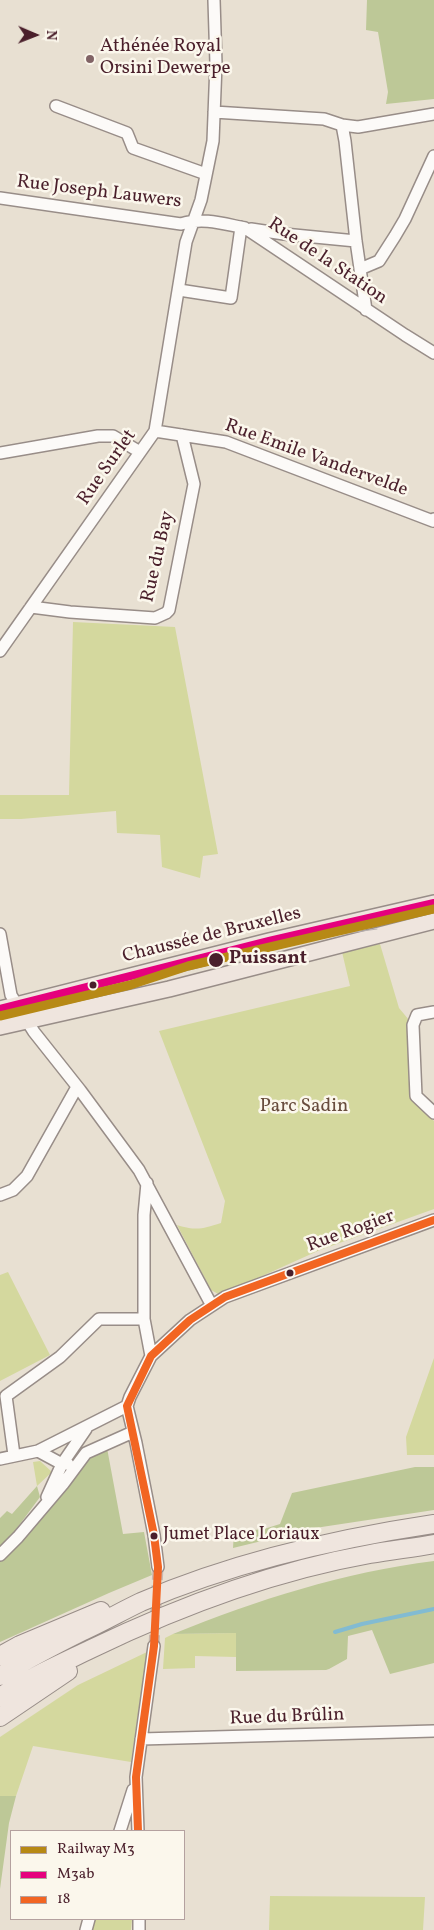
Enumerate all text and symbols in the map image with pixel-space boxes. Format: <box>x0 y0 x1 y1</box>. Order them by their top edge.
north arrow <box>10 10 60 60</box>
text: N <box>41 30 60 41</box>
place label: Athénée Royal Orsini Dewerpe <box>100 37 231 81</box>
marker: Athénée Royal Orsini Dewerpe <box>84 53 96 65</box>
street label: Rue Joseph Lauwers <box>15 172 183 214</box>
street label: Rue de la Station <box>263 214 391 310</box>
street label: Rue Emile Vandervelde <box>221 415 411 503</box>
street label: Rue Surlet <box>74 426 142 510</box>
street label: Rue du Bay <box>137 509 181 605</box>
street label: Chaussée de Bruxelles <box>120 903 304 969</box>
place label: Puissant <box>229 949 307 971</box>
marker: Puissant <box>207 951 225 969</box>
unlabelled marker <box>88 980 98 990</box>
park label: Parc Sadin <box>260 1097 348 1119</box>
street label: Rue Rogier <box>304 1206 398 1258</box>
unlabelled marker <box>285 1268 295 1278</box>
place label: Jumet Place Loriaux <box>163 1525 320 1547</box>
marker: Jumet Place Loriaux <box>149 1531 159 1541</box>
street label: Rue du Brûlin <box>229 1705 345 1731</box>
legend <box>10 1830 185 1920</box>
text: Railway M3 <box>57 1839 135 1860</box>
text: M3ab <box>57 1864 94 1885</box>
text: 18 <box>57 1889 70 1910</box>

